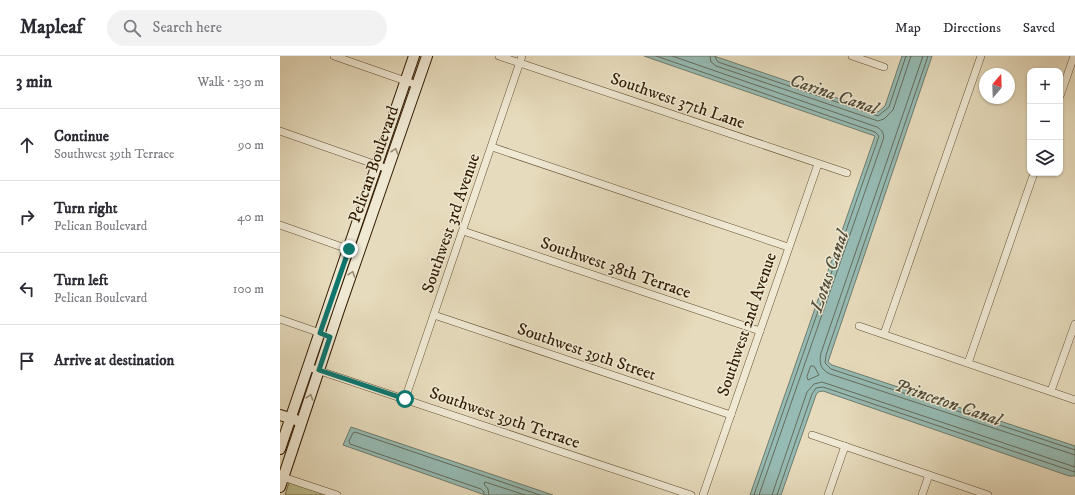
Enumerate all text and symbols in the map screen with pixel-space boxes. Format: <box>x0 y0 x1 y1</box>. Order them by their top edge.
search box <box>107 10 387 46</box>
text: Mapleaf <box>20 16 83 39</box>
icon: search <box>121 17 143 39</box>
text: Search here <box>153 18 222 37</box>
text: Map <box>895 19 921 37</box>
text: Directions <box>943 19 1001 37</box>
text: Saved <box>1023 19 1055 37</box>
street label: Southwest 37th Lane <box>607 68 748 134</box>
north arrow <box>979 68 1015 104</box>
map controls <box>1027 68 1063 176</box>
button: + <box>1027 68 1063 104</box>
water label: Carina Canal <box>787 70 883 121</box>
text: 3 min <box>16 71 52 93</box>
text: Walk · 230 m <box>198 74 264 90</box>
street label: Pelican Boulevard <box>344 103 404 226</box>
button: − <box>1027 104 1063 140</box>
text: Continue <box>54 127 109 146</box>
icon: ahead <box>16 134 38 156</box>
text: 90 m <box>238 137 264 153</box>
button: layers <box>1027 140 1063 176</box>
text: Southwest 39th Terrace <box>54 146 175 162</box>
one-way arrow <box>390 148 398 155</box>
street label: Southwest 3rd Avenue <box>417 151 485 296</box>
text: Turn right <box>54 199 117 218</box>
icon: right <box>16 206 38 228</box>
text: 40 m <box>237 209 264 225</box>
text: Pelican Boulevard <box>54 218 147 234</box>
water label: Lotus Canal <box>805 226 855 316</box>
street label: Southwest 38th Terrace <box>538 232 694 304</box>
route end <box>340 240 358 258</box>
street label: Southwest 2nd Avenue <box>712 250 782 399</box>
one-way arrow <box>347 270 355 277</box>
text: Turn left <box>54 271 108 290</box>
icon: left <box>16 278 38 300</box>
text: 100 m <box>233 281 264 297</box>
text: Pelican Boulevard <box>54 290 147 306</box>
street label: Southwest 39th Street <box>514 318 659 386</box>
icon: arrive <box>16 350 38 372</box>
text: Arrive at destination <box>54 351 174 370</box>
water label: Princeton Canal <box>891 374 1006 432</box>
street label: Southwest 39th Terrace <box>427 382 583 454</box>
route start <box>396 390 414 408</box>
one-way arrow <box>305 394 314 401</box>

